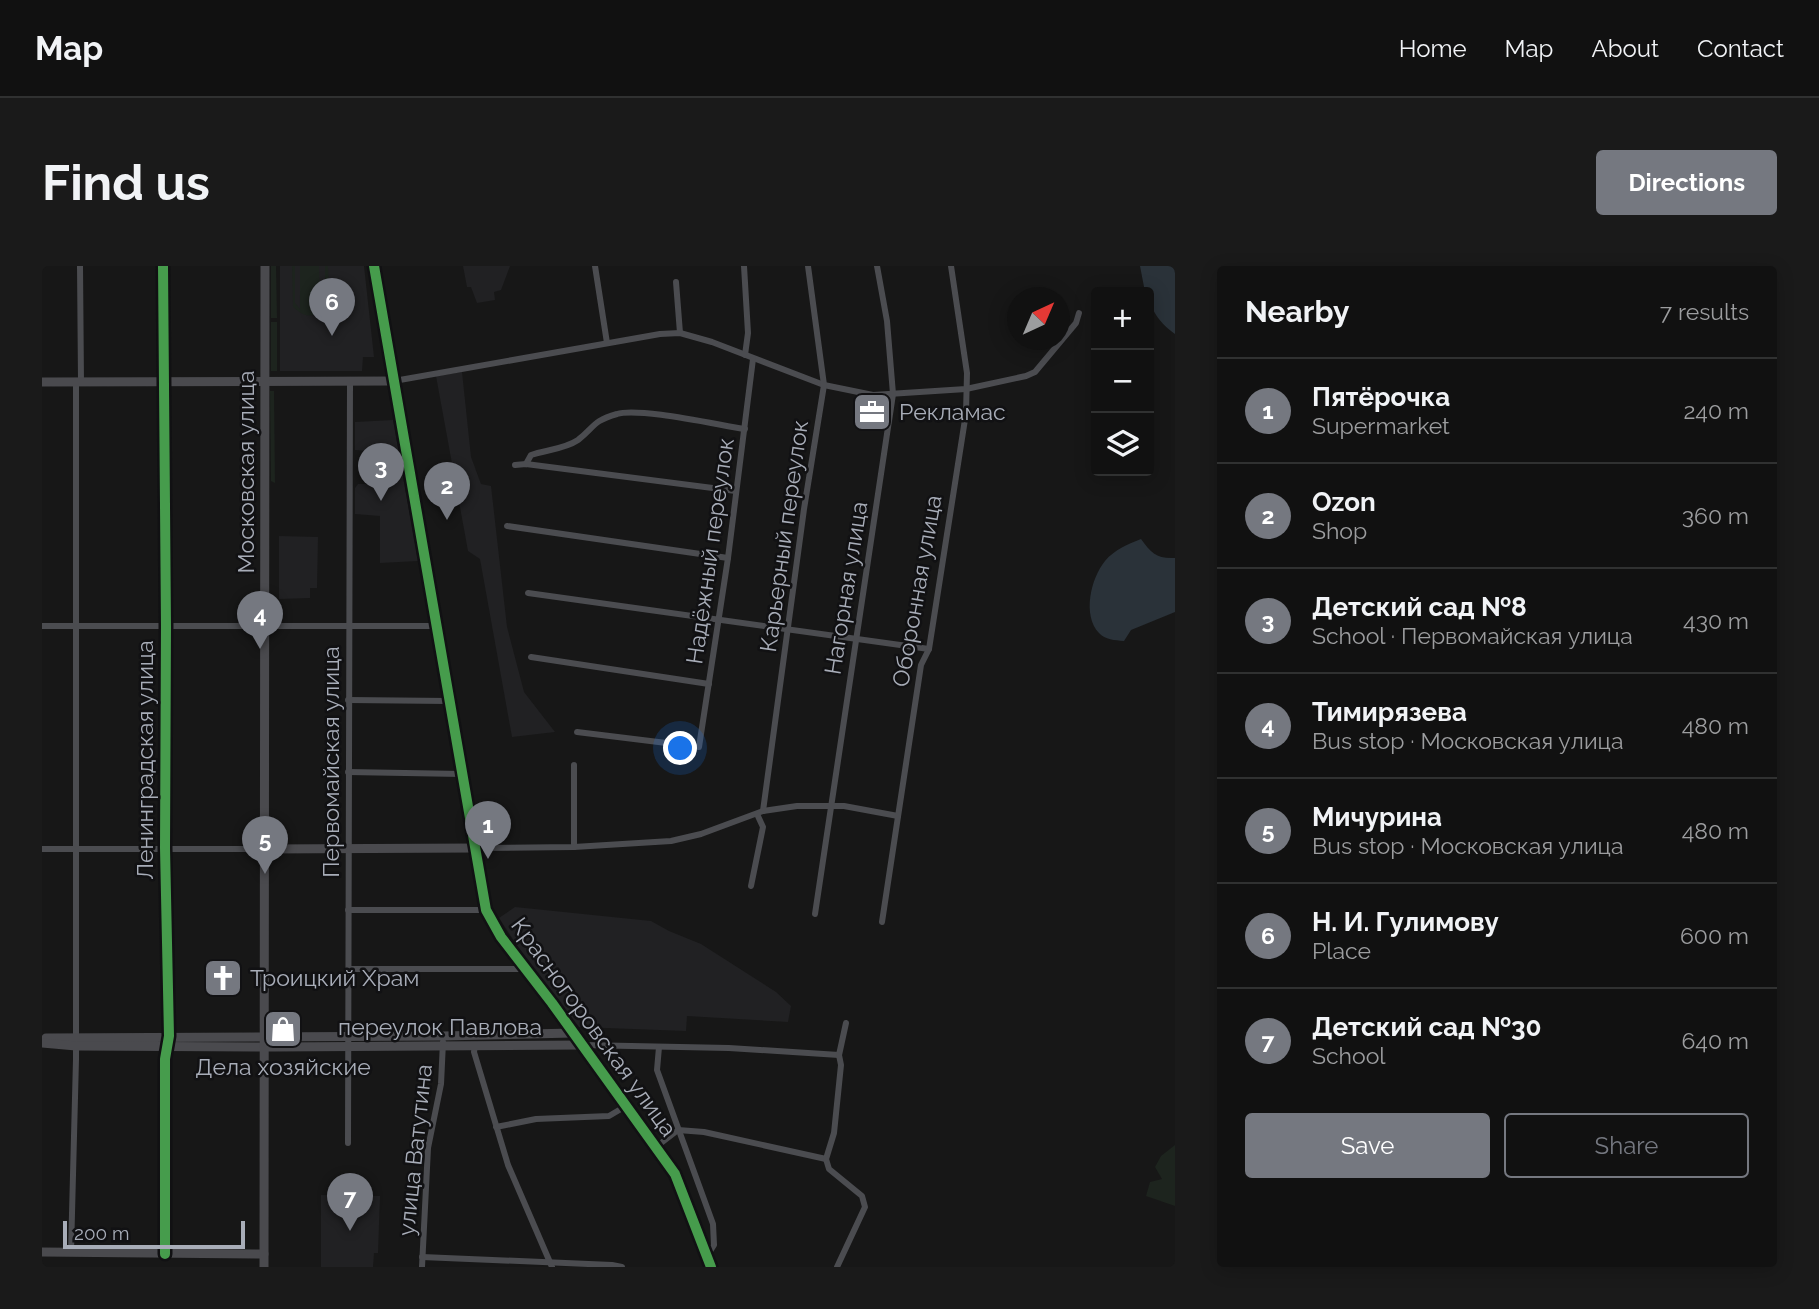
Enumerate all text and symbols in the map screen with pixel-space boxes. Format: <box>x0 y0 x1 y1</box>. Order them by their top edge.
text: Map <box>35 29 103 68</box>
text: Home <box>1399 34 1467 63</box>
text: Map <box>1505 34 1553 63</box>
text: About <box>1591 34 1659 63</box>
text: Contact <box>1697 34 1784 63</box>
button: Directions <box>1596 150 1777 215</box>
text: Find us <box>42 154 210 211</box>
pin: 6 <box>309 278 355 336</box>
north arrow <box>1007 287 1070 350</box>
map controls <box>1091 287 1154 476</box>
button: + <box>1091 287 1154 350</box>
text: Nearby <box>1245 294 1349 329</box>
text: 7 results <box>1660 298 1749 325</box>
button: − <box>1091 350 1154 413</box>
street label: Московская улица <box>232 371 259 573</box>
text: Пятёрочка <box>1312 382 1450 412</box>
office icon: Рекламас <box>851 391 893 433</box>
text: 1 <box>1262 397 1274 424</box>
text: 240 m <box>1683 397 1749 424</box>
place label: Рекламас <box>899 398 1006 425</box>
text: Supermarket <box>1312 412 1450 439</box>
button: layers <box>1091 413 1154 476</box>
street label: Карьерный переулок <box>754 418 813 654</box>
street label: Надёжный переулок <box>680 436 739 666</box>
pin: 3 <box>358 443 404 501</box>
pin: 2 <box>424 462 470 520</box>
text: Ozon <box>1312 487 1376 517</box>
street label: Оборонная улица <box>886 493 947 689</box>
street label: Нагорная улица <box>819 500 873 676</box>
text: 2 <box>1262 502 1274 529</box>
text: 360 m <box>1682 502 1749 529</box>
text: Shop <box>1312 517 1367 544</box>
pin: 4 <box>237 591 283 649</box>
text: Детский сад №8 <box>1312 592 1527 622</box>
text: 3 <box>1262 607 1274 634</box>
text: 430 m <box>1683 607 1749 634</box>
text: School · Первомайская улица <box>1312 622 1633 649</box>
street label: Ленинградская улица <box>131 640 158 880</box>
street label: Первомайская улица <box>317 646 344 878</box>
text: Тимирязева <box>1312 697 1467 727</box>
text: 4 <box>1261 712 1275 739</box>
text: 480 m <box>1682 712 1749 739</box>
text: Bus stop · Московская улица <box>1312 727 1623 754</box>
your location <box>663 731 697 765</box>
pin: 1 <box>465 801 511 859</box>
text: Мичурина <box>1312 802 1442 832</box>
pin: 5 <box>242 816 288 874</box>
text: 5 <box>1262 817 1274 844</box>
text: 480 m <box>1682 817 1749 844</box>
text: Bus stop · Московская улица <box>1312 832 1623 859</box>
text: Н. И. Гулимову <box>1312 907 1499 937</box>
street label: Красногоровская улица <box>506 912 683 1141</box>
text: 6 <box>1261 922 1275 949</box>
text: 600 m <box>1680 922 1749 949</box>
text: Place <box>1312 937 1371 964</box>
church icon: Троицкий Храм <box>202 957 244 999</box>
place label: Троицкий Храм <box>250 964 419 991</box>
shop icon: Дела хозяйские <box>262 1008 304 1050</box>
text: Детский сад №30 <box>1312 1012 1541 1042</box>
street label: переулок Павлова <box>338 1013 542 1040</box>
text: 7 <box>1262 1027 1274 1054</box>
text: 640 m <box>1681 1027 1749 1054</box>
text: School <box>1312 1042 1386 1069</box>
place label: Дела хозяйские <box>195 1053 371 1080</box>
street label: улица Ватутина <box>392 1063 437 1237</box>
button: Save <box>1245 1113 1490 1178</box>
button: Share <box>1504 1113 1749 1178</box>
pin: 7 <box>327 1173 373 1231</box>
scale bar <box>63 1218 245 1250</box>
text: 200 m <box>74 1222 129 1244</box>

